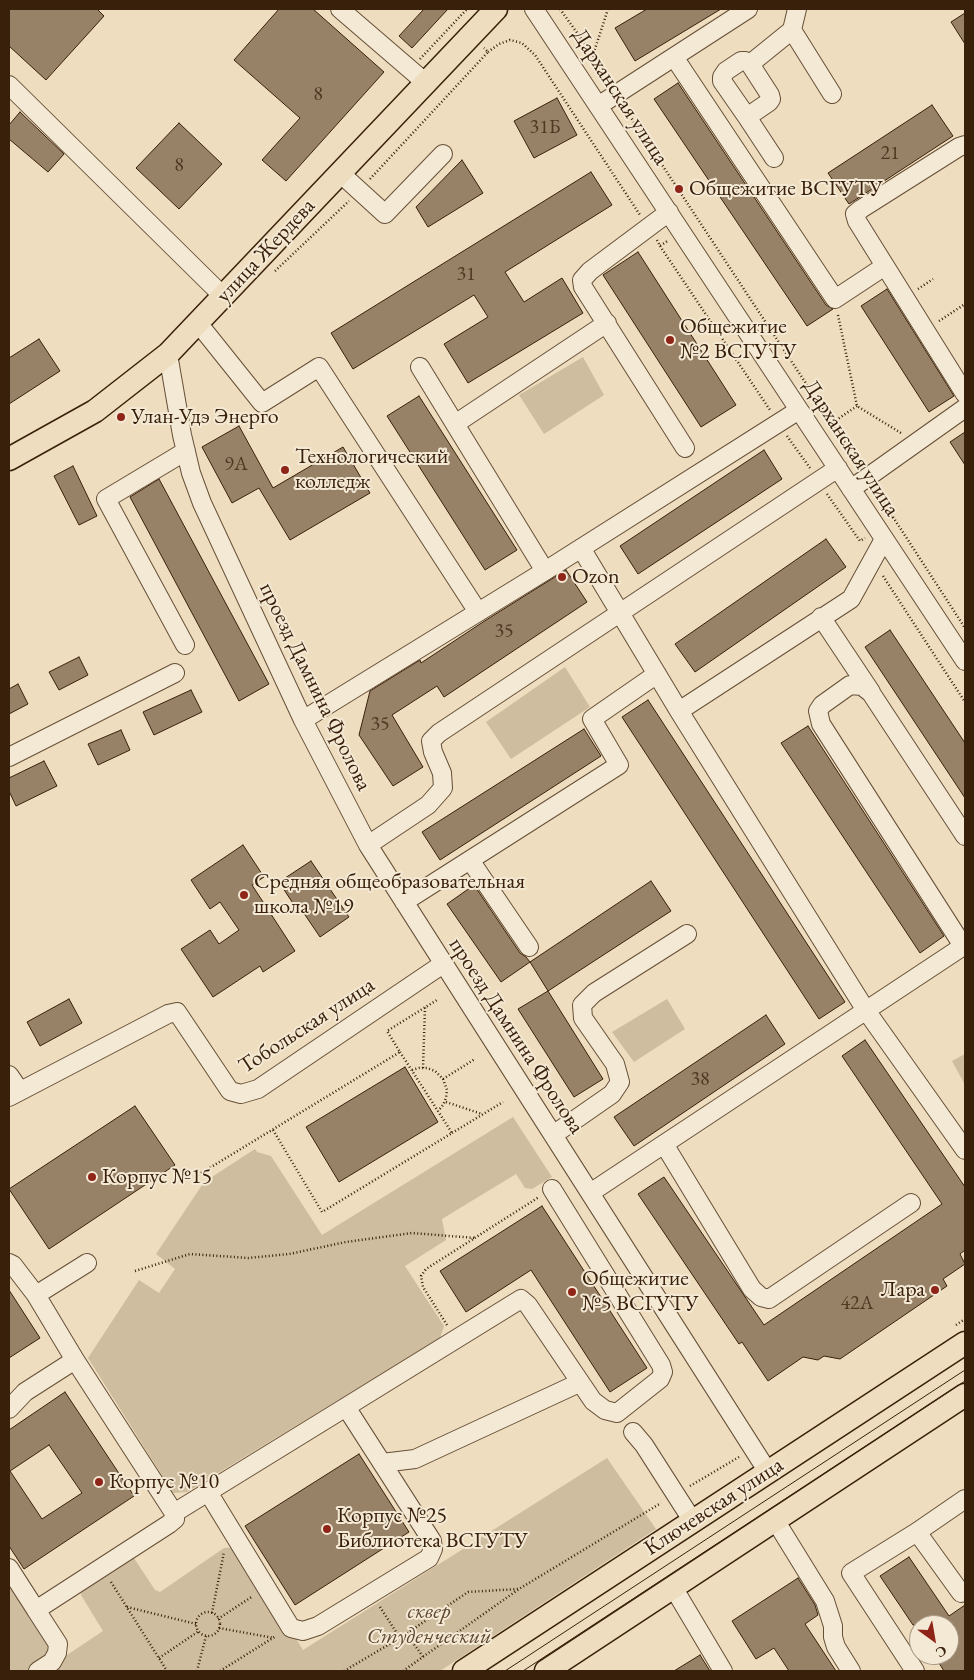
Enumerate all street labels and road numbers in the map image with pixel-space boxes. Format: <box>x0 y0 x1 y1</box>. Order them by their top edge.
street label: Дарханская улица <box>566 24 674 170</box>
street label: улица Жердева <box>211 193 321 309</box>
street label: Дарханская улица <box>797 375 905 521</box>
street label: проезд Дамнина Фролова <box>253 579 377 795</box>
street label: проезд Дамнина Фролова <box>443 933 589 1139</box>
street label: Тобольская улица <box>234 972 380 1080</box>
street label: Ключевская улица <box>639 1452 789 1562</box>

